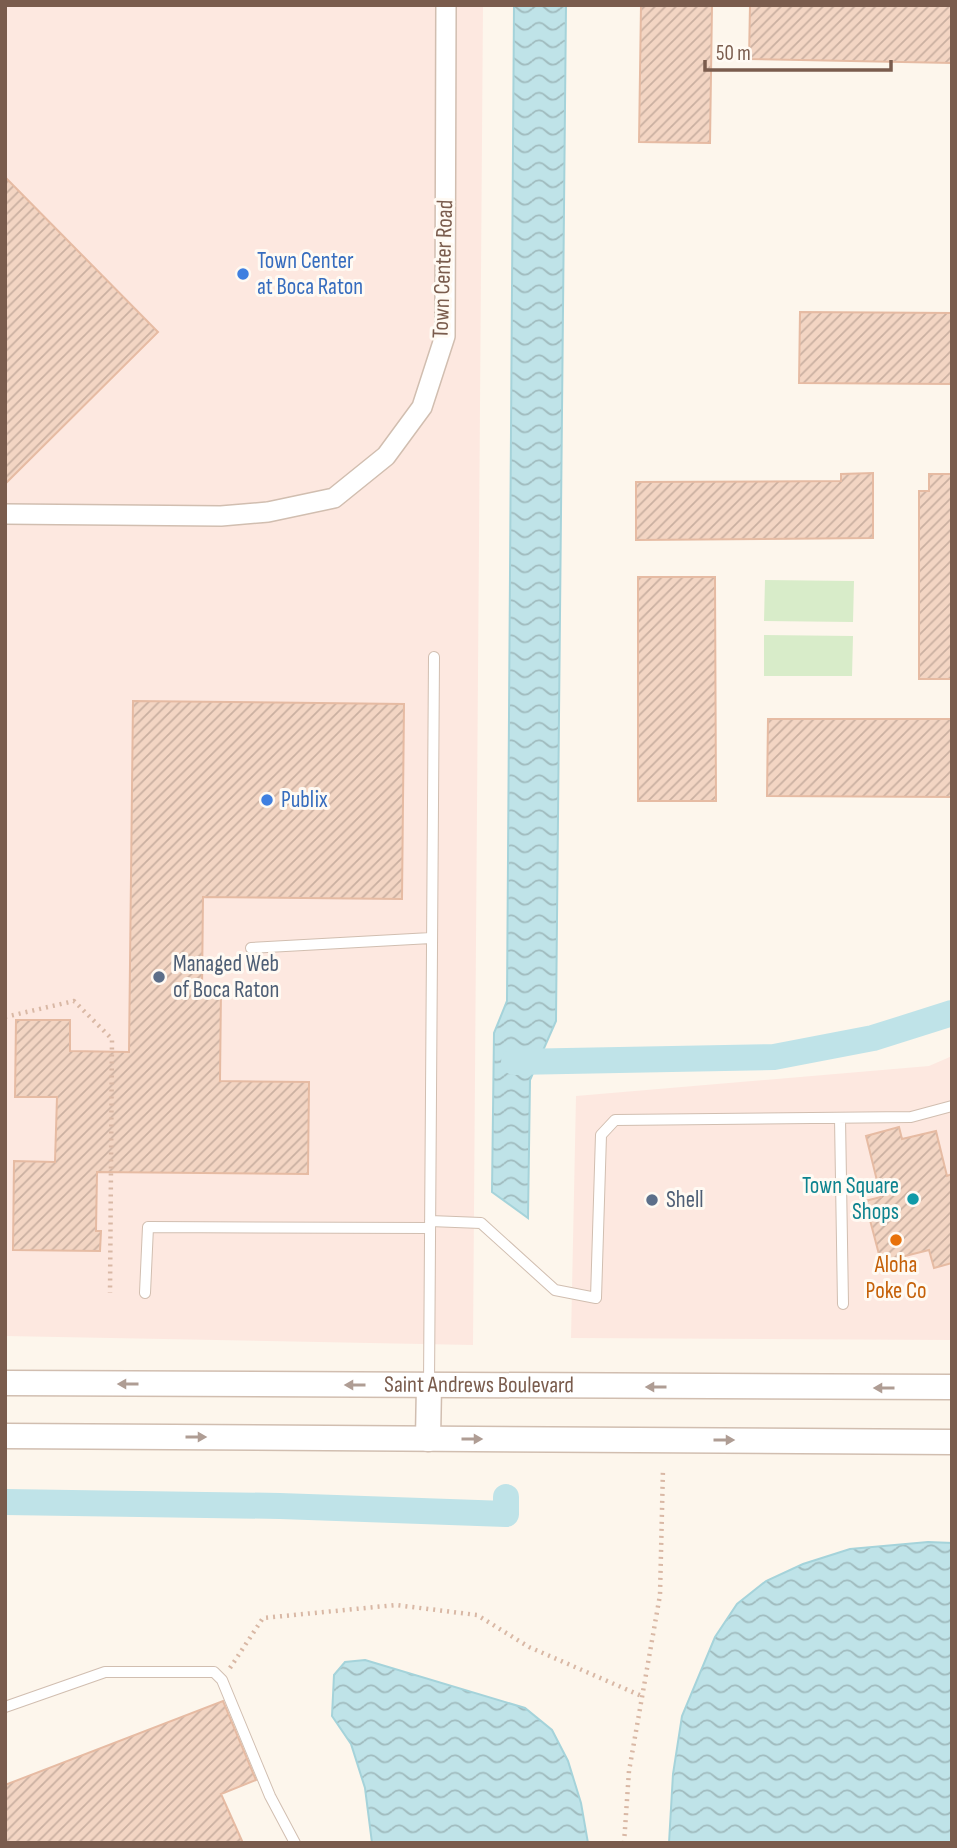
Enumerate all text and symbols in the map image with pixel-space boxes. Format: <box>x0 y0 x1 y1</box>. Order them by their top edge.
scale bar <box>705 28 890 72</box>
text: 50 m <box>716 41 751 66</box>
street label: Town Center Road <box>427 199 459 339</box>
place label: Town Center at Boca Raton <box>257 247 363 301</box>
marker: Town Center at Boca Raton <box>235 266 251 282</box>
place label: Publix <box>281 786 328 814</box>
marker: Publix <box>259 792 275 808</box>
place label: Managed Web of Boca Raton <box>173 950 279 1004</box>
marker: Managed Web of Boca Raton <box>151 969 167 985</box>
place label: Town Square Shops <box>802 1172 899 1226</box>
place label: Shell <box>666 1186 704 1214</box>
marker: Town Square Shops <box>905 1191 921 1207</box>
marker: Shell <box>644 1192 660 1208</box>
marker: Aloha Poke Co <box>888 1232 904 1248</box>
place label: Aloha Poke Co <box>865 1251 927 1305</box>
street label: Saint Andrews Boulevard <box>384 1371 574 1399</box>
one-way arrow <box>116 1378 138 1390</box>
one-way arrow <box>344 1379 366 1391</box>
one-way arrow <box>645 1381 667 1392</box>
one-way arrow <box>872 1382 894 1394</box>
one-way arrow <box>185 1431 207 1443</box>
one-way arrow <box>462 1433 484 1445</box>
one-way arrow <box>714 1434 736 1446</box>

